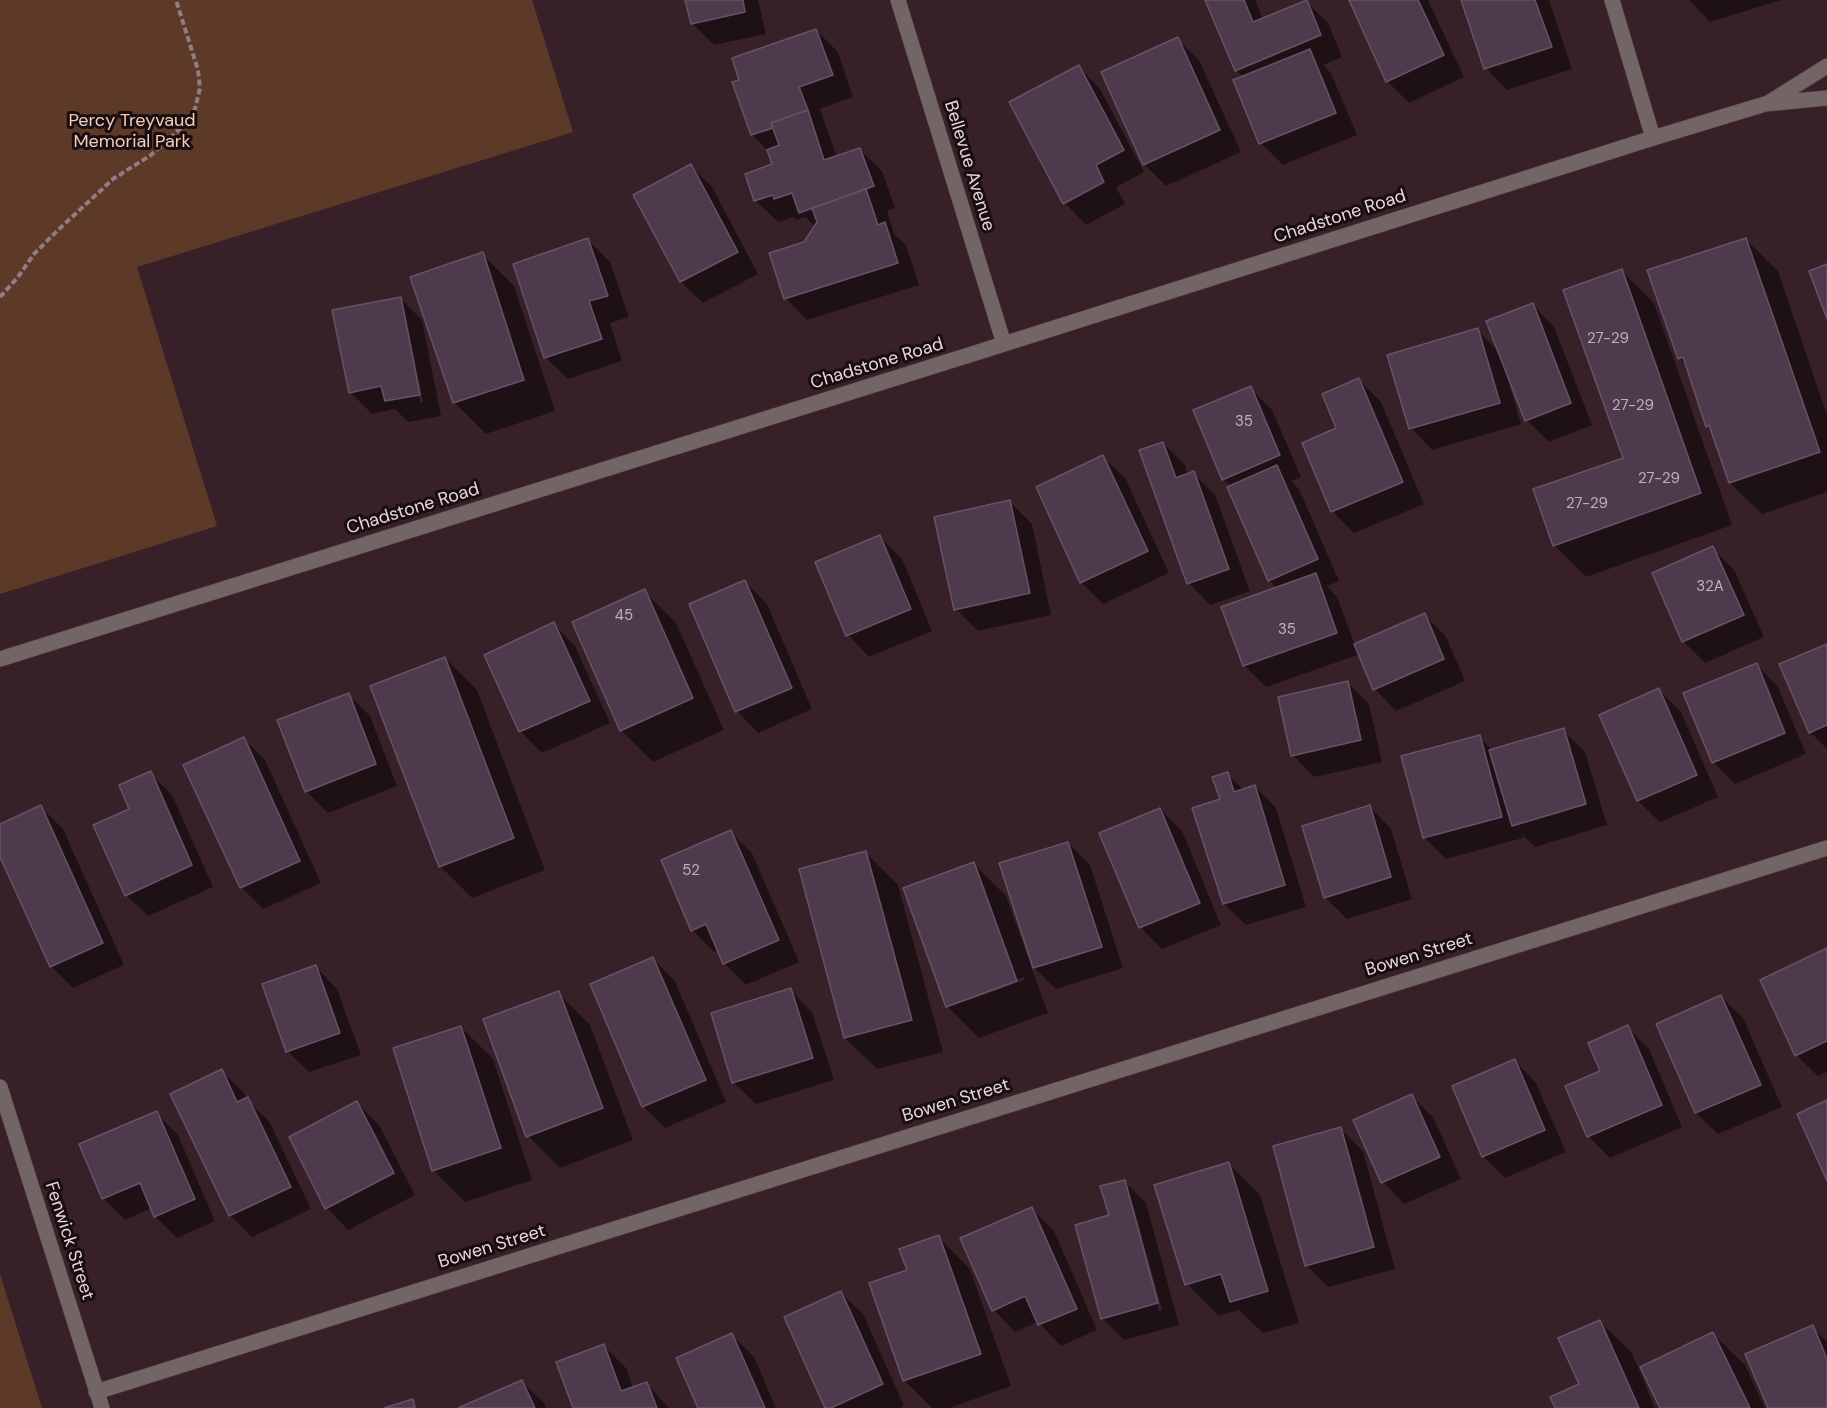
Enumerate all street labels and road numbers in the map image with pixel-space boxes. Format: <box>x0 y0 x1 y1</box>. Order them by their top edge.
street label: Bellevue Avenue <box>939 98 999 234</box>
street label: Chadstone Road <box>1271 185 1409 249</box>
street label: Chadstone Road <box>808 334 946 394</box>
street label: Chadstone Road <box>344 479 482 539</box>
street label: Bowen Street <box>1363 928 1475 982</box>
street label: Bowen Street <box>900 1074 1012 1128</box>
street label: Fenwick Street <box>40 1179 98 1303</box>
street label: Bowen Street <box>436 1220 548 1274</box>

